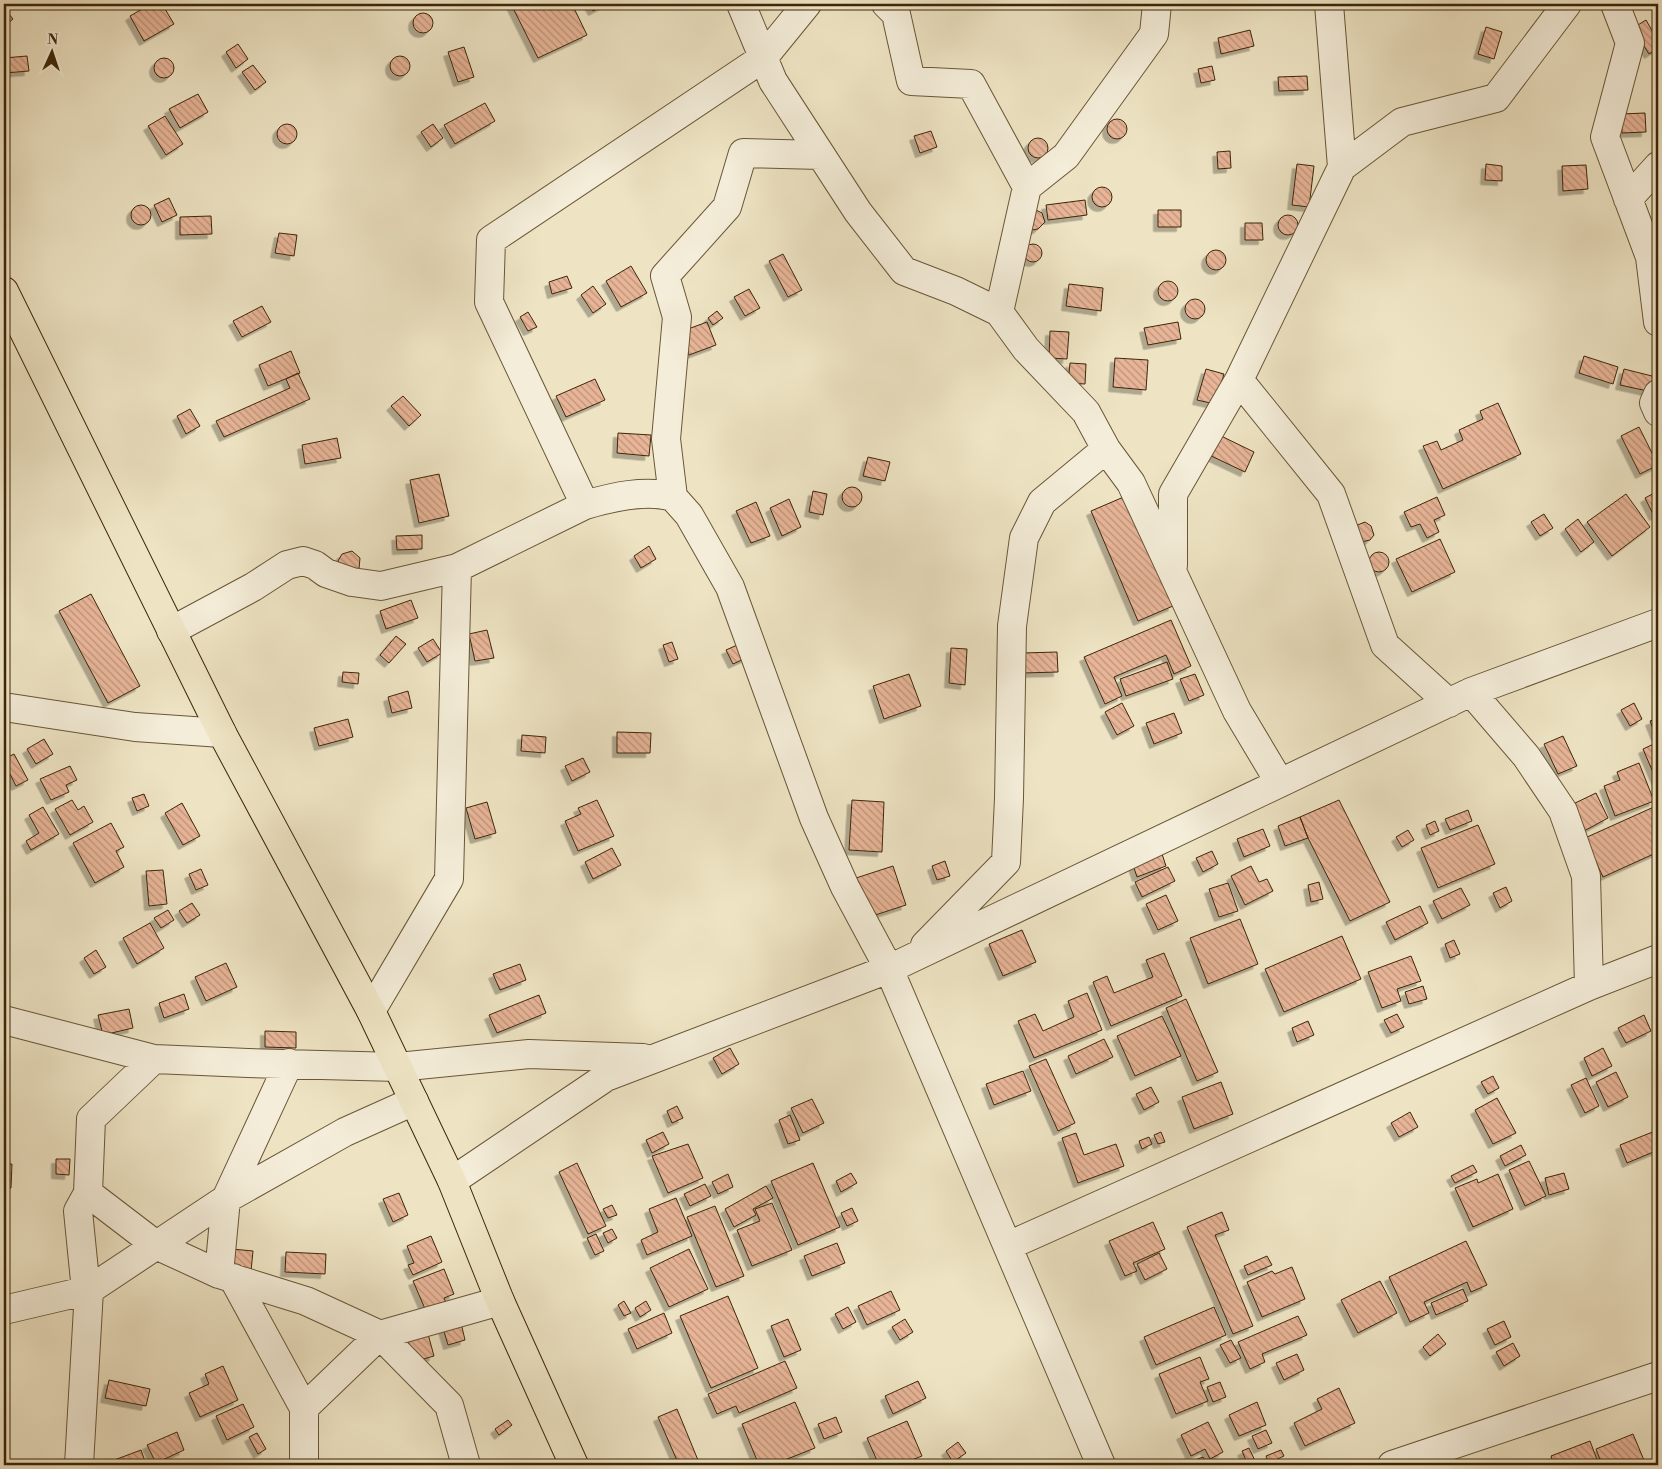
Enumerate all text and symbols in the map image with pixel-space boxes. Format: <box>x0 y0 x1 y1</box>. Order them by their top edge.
north arrow <box>28 28 78 78</box>
text: N <box>47 31 59 49</box>

